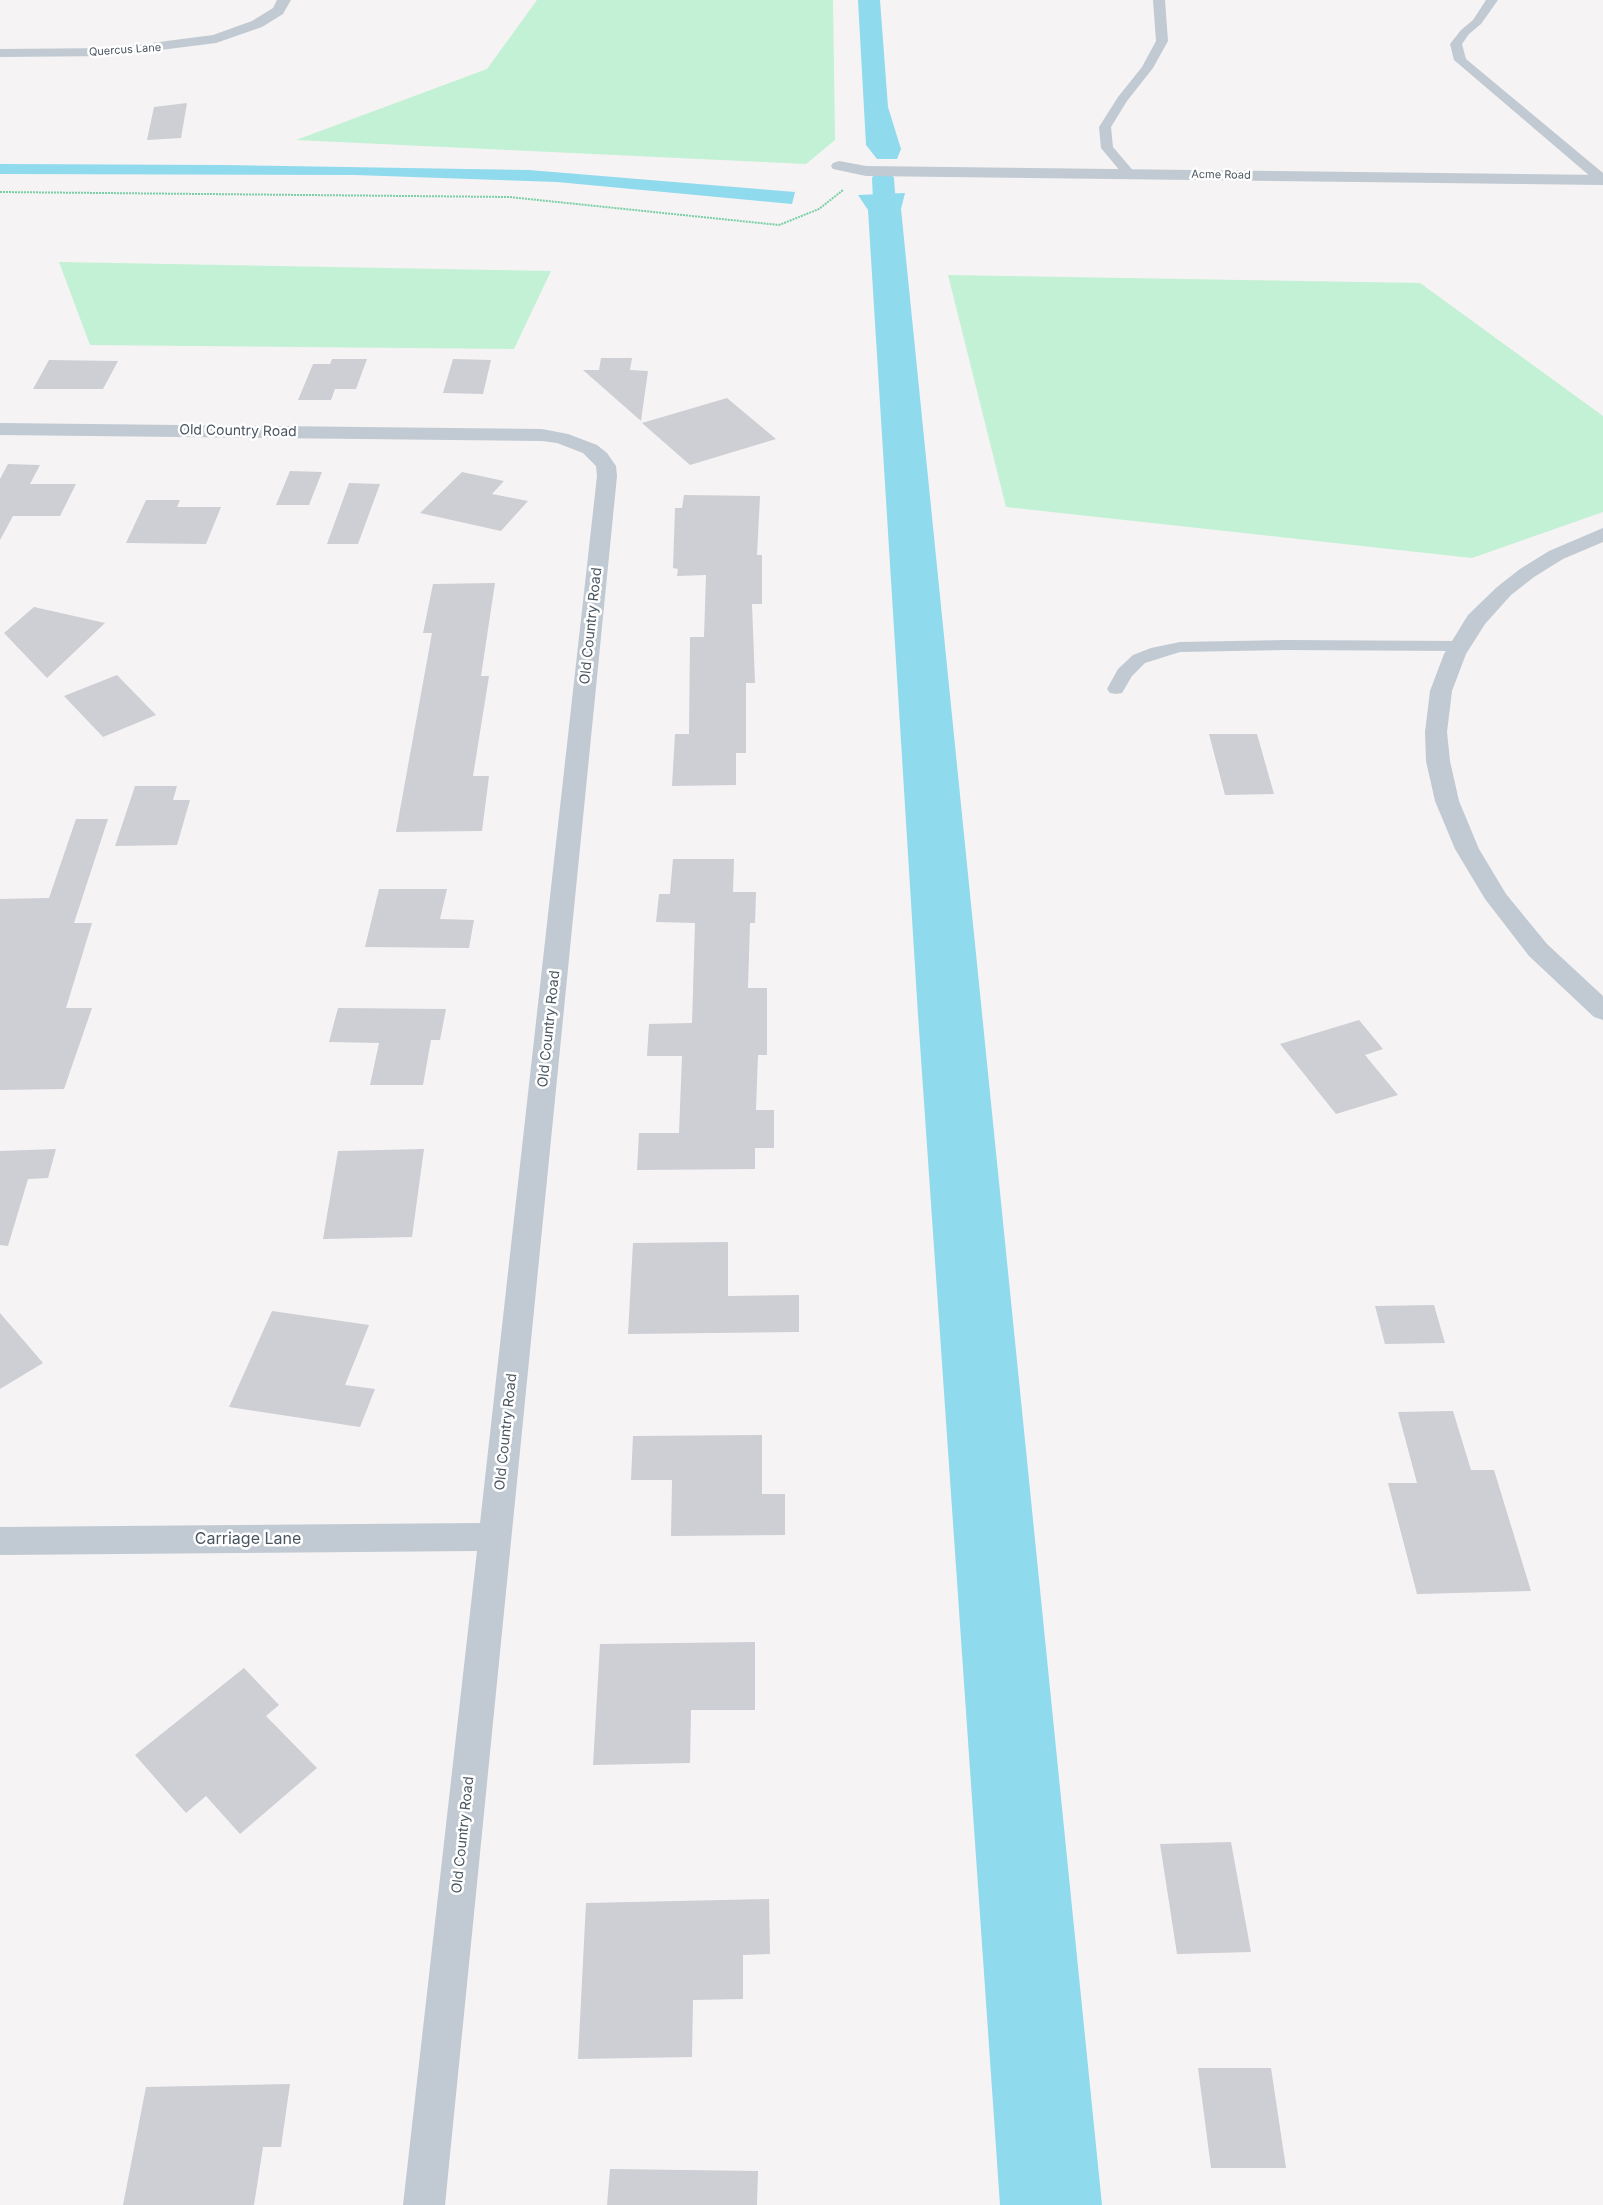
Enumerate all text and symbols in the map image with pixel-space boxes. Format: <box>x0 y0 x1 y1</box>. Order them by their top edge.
street label: Quercus Lane <box>88 41 162 59</box>
street label: Acme Road <box>1191 168 1251 182</box>
street label: Old Country Road <box>179 422 297 440</box>
street label: Old Country Road <box>577 567 605 685</box>
street label: Old Country Road <box>535 970 563 1088</box>
street label: Old Country Road <box>492 1373 520 1491</box>
street label: Carriage Lane <box>195 1529 301 1549</box>
street label: Old Country Road <box>449 1776 477 1894</box>

